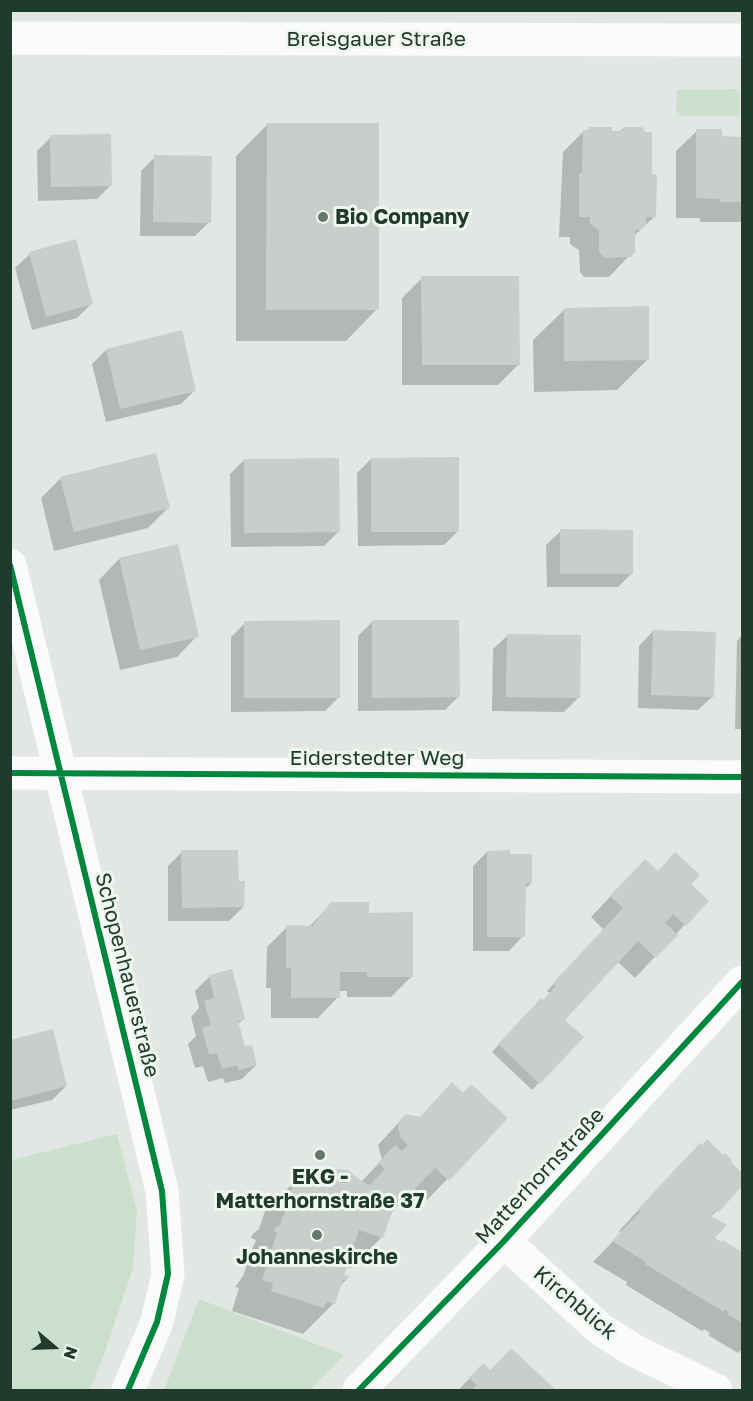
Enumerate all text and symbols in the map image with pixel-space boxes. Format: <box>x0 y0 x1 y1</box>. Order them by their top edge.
street label: Breisgauer Straße <box>286 26 466 52</box>
place label: Bio Company <box>335 204 469 230</box>
marker: Bio Company <box>316 210 330 224</box>
street label: Eiderstedter Weg <box>290 745 464 771</box>
street label: Schopenhauerstraße <box>89 870 165 1080</box>
street label: Matterhornstraße <box>470 1103 610 1249</box>
marker: EKG - Matterhornstraße 37 <box>313 1148 327 1162</box>
place label: EKG - Matterhornstraße 37 <box>216 1164 424 1214</box>
marker: Johanneskirche <box>310 1228 324 1242</box>
place label: Johanneskirche <box>236 1244 398 1270</box>
street label: Kirchblick <box>528 1261 622 1345</box>
north arrow <box>24 1317 84 1377</box>
text: N <box>60 1344 82 1362</box>

